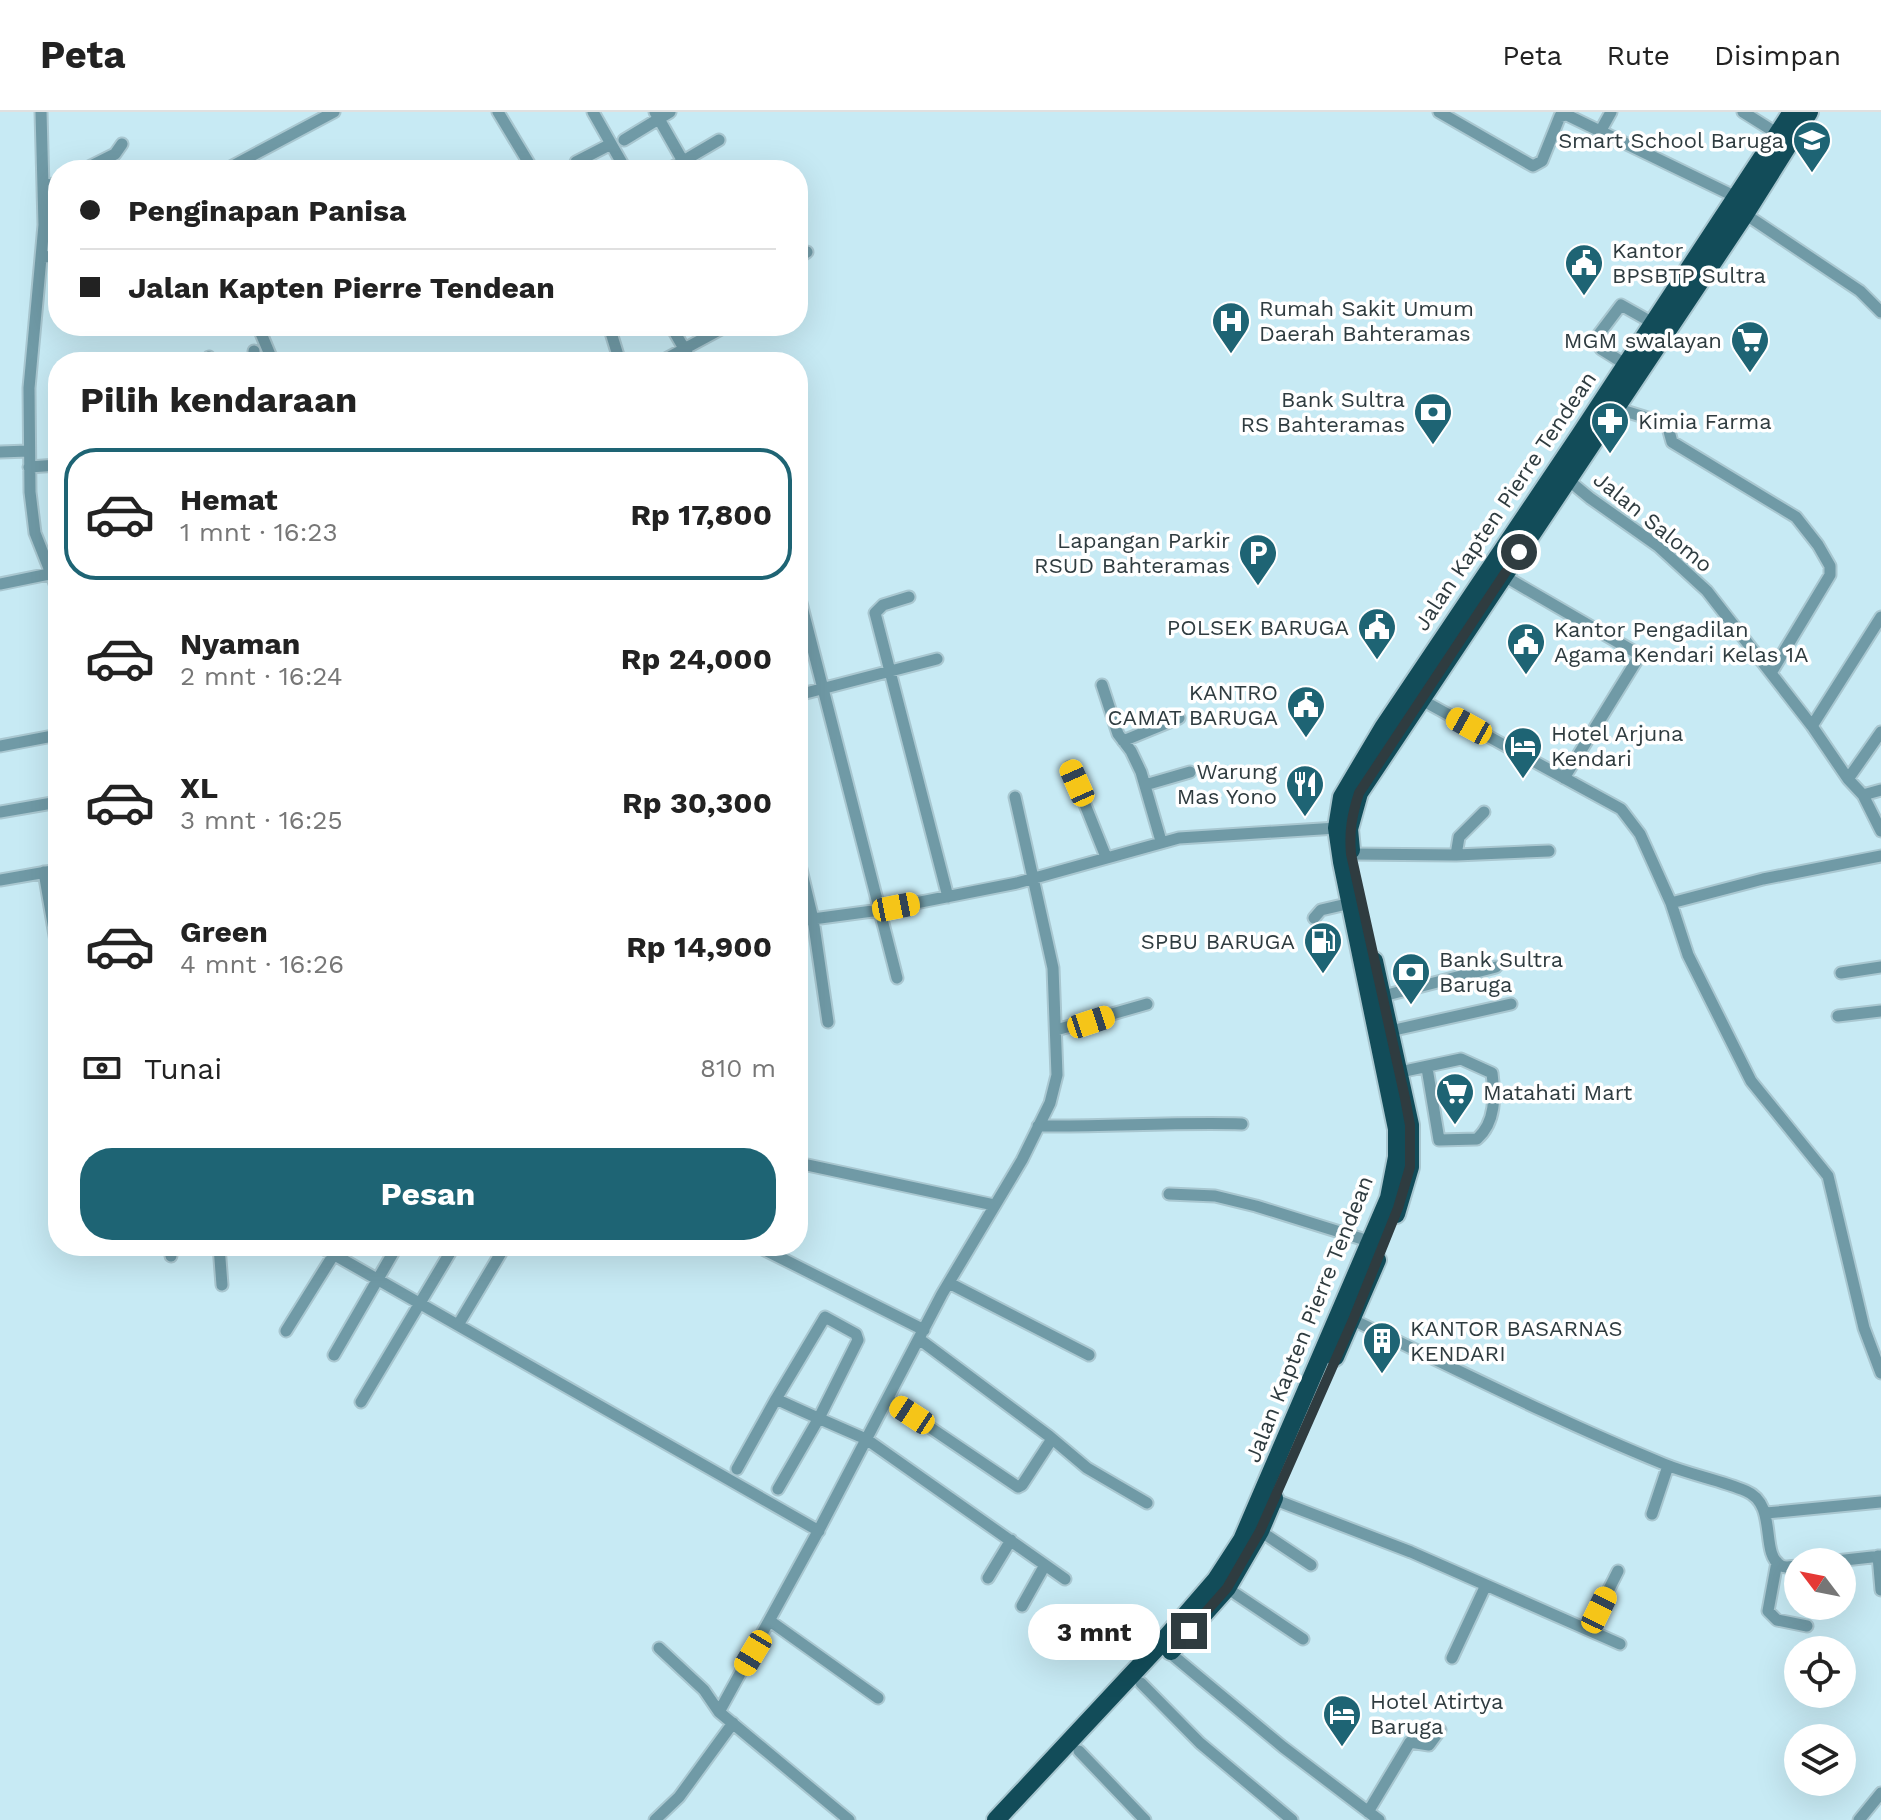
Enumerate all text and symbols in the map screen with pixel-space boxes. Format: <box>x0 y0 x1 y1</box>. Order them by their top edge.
text: Peta <box>40 33 126 77</box>
text: Peta <box>1502 39 1562 72</box>
text: Rute <box>1606 39 1670 72</box>
text: Disimpan <box>1714 39 1841 72</box>
school or university icon: Smart School Baruga <box>1791 119 1833 174</box>
place label: Smart School Baruga <box>1558 128 1784 153</box>
text: Penginapan Panisa <box>128 193 406 228</box>
place label: Kantor BPSBTP Sultra <box>1612 238 1766 288</box>
public building icon: Kantor BPSBTP Sultra <box>1563 242 1605 297</box>
text: Jalan Kapten Pierre Tendean <box>128 270 555 305</box>
place label: Rumah Sakit Umum Daerah Bahteramas <box>1259 296 1474 346</box>
hospital icon: Rumah Sakit Umum Daerah Bahteramas <box>1210 300 1252 355</box>
supermarket icon: MGM swalayan <box>1729 319 1771 374</box>
place label: MGM swalayan <box>1564 328 1722 353</box>
street label: Jalan Kapten Pierre Tendean <box>1409 367 1601 635</box>
text: Pilih kendaraan <box>80 379 357 421</box>
place label: Bank Sultra RS Bahteramas <box>1240 387 1405 437</box>
bank icon: Bank Sultra RS Bahteramas <box>1412 391 1454 446</box>
pharmacy icon: Kimia Farma <box>1589 400 1631 455</box>
place label: Kimia Farma <box>1638 409 1772 434</box>
street label: Jalan Salomo <box>1589 467 1717 577</box>
icon: car <box>84 478 156 550</box>
text: Hemat <box>180 482 278 517</box>
text: Rp 17,800 <box>631 497 772 532</box>
text: 1 mnt · 16:23 <box>180 517 338 547</box>
place label: Lapangan Parkir RSUD Bahteramas <box>1034 528 1230 578</box>
parking icon: Lapangan Parkir RSUD Bahteramas <box>1237 532 1279 587</box>
route start <box>1501 534 1537 570</box>
public building icon: POLSEK BARUGA <box>1356 606 1398 661</box>
place label: POLSEK BARUGA <box>1167 615 1349 640</box>
place label: Kantor Pengadilan Agama Kendari Kelas 1A <box>1554 617 1809 667</box>
public building icon: Kantor Pengadilan Agama Kendari Kelas 1A <box>1505 621 1547 676</box>
icon: car <box>84 622 156 694</box>
text: Nyaman <box>180 626 300 661</box>
text: Rp 24,000 <box>621 641 772 676</box>
text: 2 mnt · 16:24 <box>180 661 343 691</box>
place label: KANTRO CAMAT BARUGA <box>1108 680 1278 730</box>
public building icon: KANTRO CAMAT BARUGA <box>1285 684 1327 739</box>
car <box>1442 704 1496 748</box>
place label: Hotel Arjuna Kendari <box>1551 721 1683 771</box>
hotel icon: Hotel Arjuna Kendari <box>1502 725 1544 780</box>
car <box>1056 756 1098 810</box>
place label: Warung Mas Yono <box>1177 759 1277 809</box>
restaurant icon: Warung Mas Yono <box>1284 763 1326 818</box>
icon: car <box>84 766 156 838</box>
text: XL <box>180 770 218 805</box>
text: Rp 30,300 <box>622 785 772 820</box>
text: 3 mnt · 16:25 <box>180 805 343 835</box>
car <box>870 891 922 923</box>
icon: car <box>84 910 156 982</box>
text: Green <box>180 914 268 949</box>
fuel station icon: SPBU BARUGA <box>1302 920 1344 975</box>
text: Rp 14,900 <box>626 929 772 964</box>
place label: SPBU BARUGA <box>1141 929 1295 954</box>
place label: Bank Sultra Baruga <box>1439 947 1563 997</box>
text: 4 mnt · 16:26 <box>180 949 344 979</box>
bank icon: Bank Sultra Baruga <box>1390 951 1432 1006</box>
car <box>1064 1003 1118 1041</box>
icon: cash <box>80 1046 124 1090</box>
text: Tunai <box>144 1051 222 1086</box>
text: 810 m <box>700 1053 776 1083</box>
supermarket icon: Matahati Mart <box>1434 1071 1476 1126</box>
place label: Matahati Mart <box>1483 1080 1632 1105</box>
button: Pesan <box>80 1148 776 1240</box>
street label: Jalan Kapten Pierre Tendean <box>1240 1172 1378 1466</box>
place label: KANTOR BASARNAS KENDARI <box>1410 1316 1623 1366</box>
building icon: KANTOR BASARNAS KENDARI <box>1361 1320 1403 1375</box>
car <box>885 1392 939 1438</box>
north arrow <box>1784 1548 1856 1620</box>
map controls <box>1784 1548 1856 1796</box>
car <box>1578 1583 1620 1637</box>
callout: 3 mnt <box>1029 1603 1161 1659</box>
route end <box>1171 1613 1207 1649</box>
text: 3 mnt <box>1057 1617 1131 1647</box>
car <box>730 1626 776 1680</box>
button: locate <box>1784 1636 1856 1708</box>
place label: Hotel Atirtya Baruga <box>1370 1689 1503 1739</box>
hotel icon: Hotel Atirtya Baruga <box>1321 1693 1363 1748</box>
button: layers <box>1784 1724 1856 1796</box>

